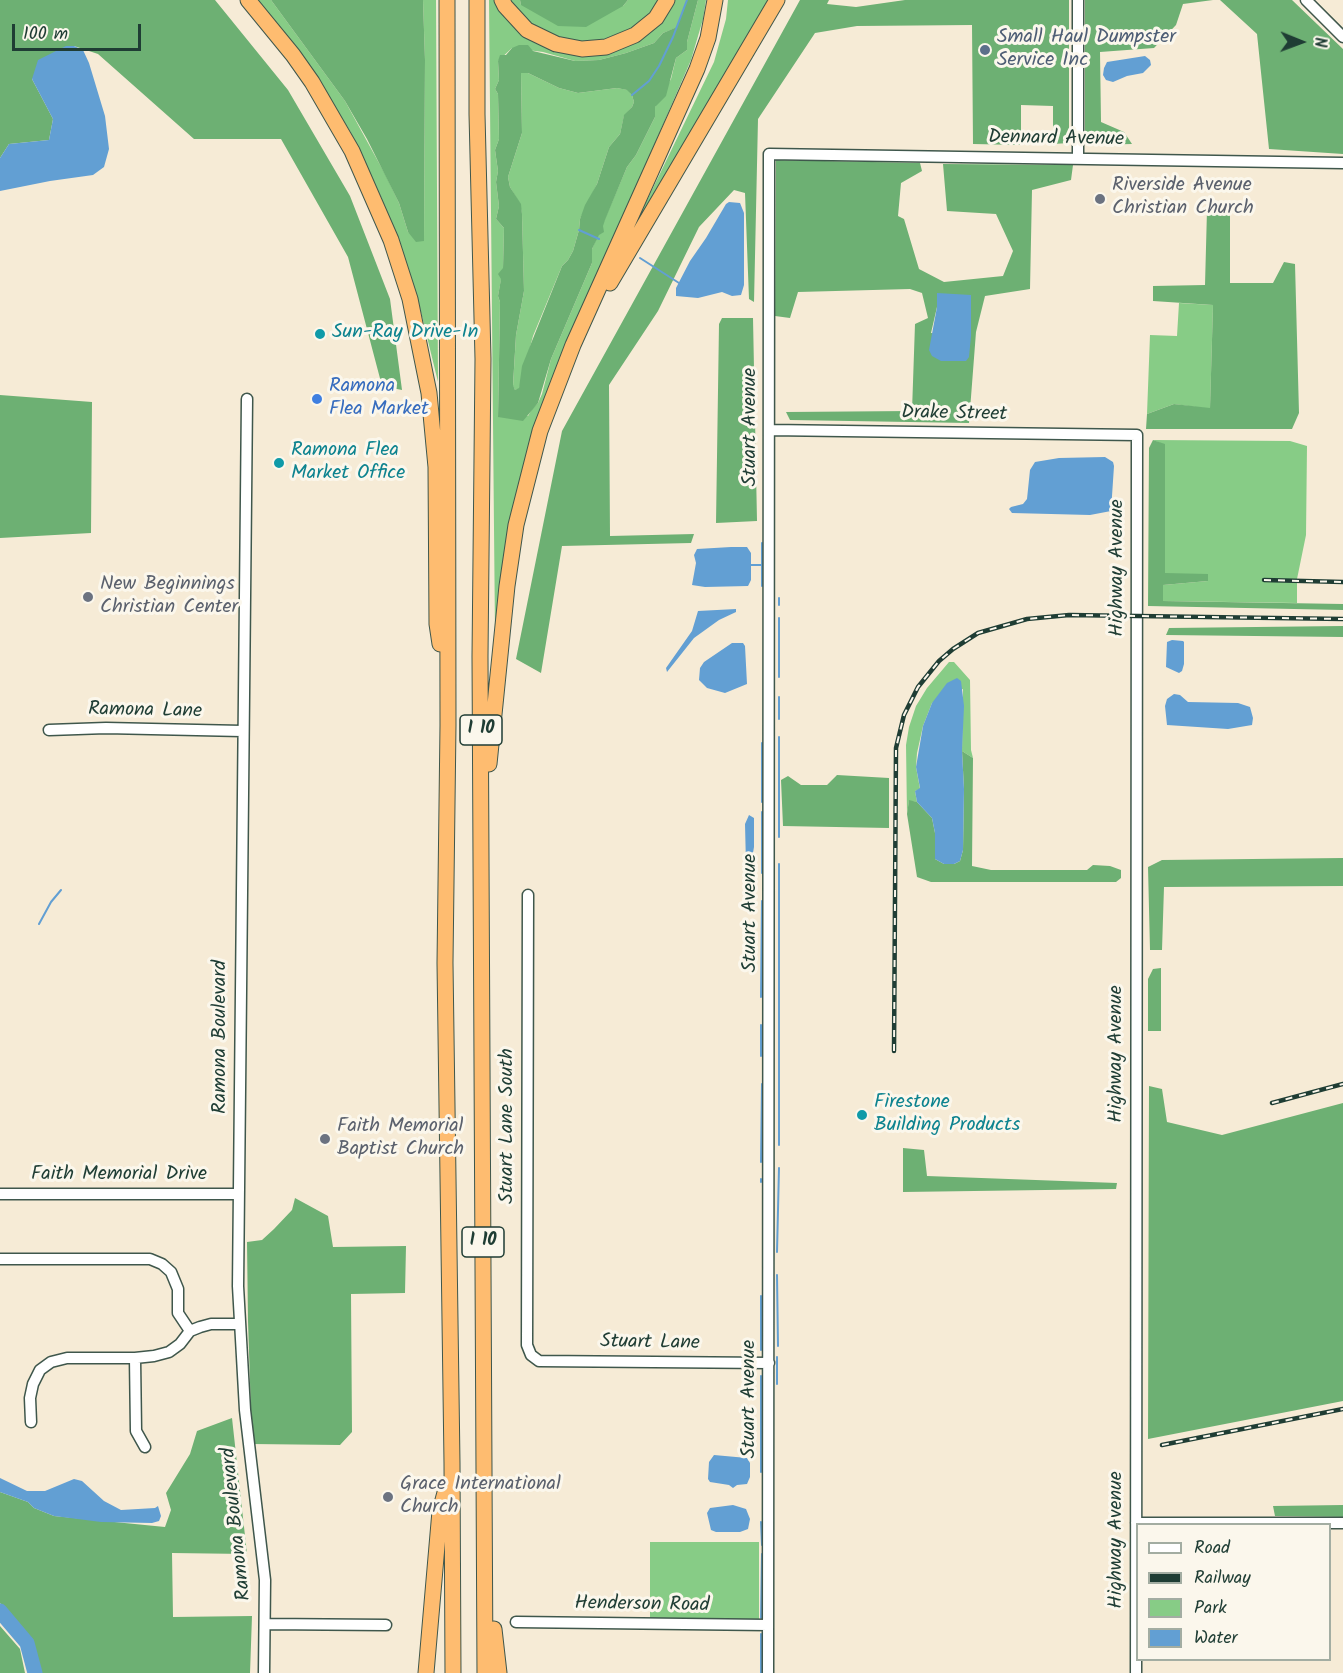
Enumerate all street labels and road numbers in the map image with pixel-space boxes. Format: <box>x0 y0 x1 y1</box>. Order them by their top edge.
street label: Dennard Avenue <box>988 127 1124 153</box>
street label: Stuart Avenue <box>740 368 764 486</box>
street label: Drake Street <box>901 402 1007 428</box>
street label: Highway Avenue <box>1107 499 1131 637</box>
street label: Ramona Lane <box>88 699 202 725</box>
road number: I 10 <box>460 715 502 745</box>
street label: Stuart Avenue <box>740 854 764 972</box>
street label: Ramona Boulevard <box>210 960 234 1114</box>
street label: Highway Avenue <box>1106 985 1130 1123</box>
street label: Stuart Lane South <box>497 1048 521 1204</box>
street label: Faith Memorial Drive <box>31 1164 207 1188</box>
road number: I 10 <box>462 1227 504 1257</box>
street label: Stuart Lane <box>600 1331 700 1357</box>
street label: Stuart Avenue <box>739 1340 763 1458</box>
street label: Ramona Boulevard <box>218 1446 258 1602</box>
street label: Highway Avenue <box>1106 1471 1130 1609</box>
street label: Henderson Road <box>574 1593 710 1619</box>

